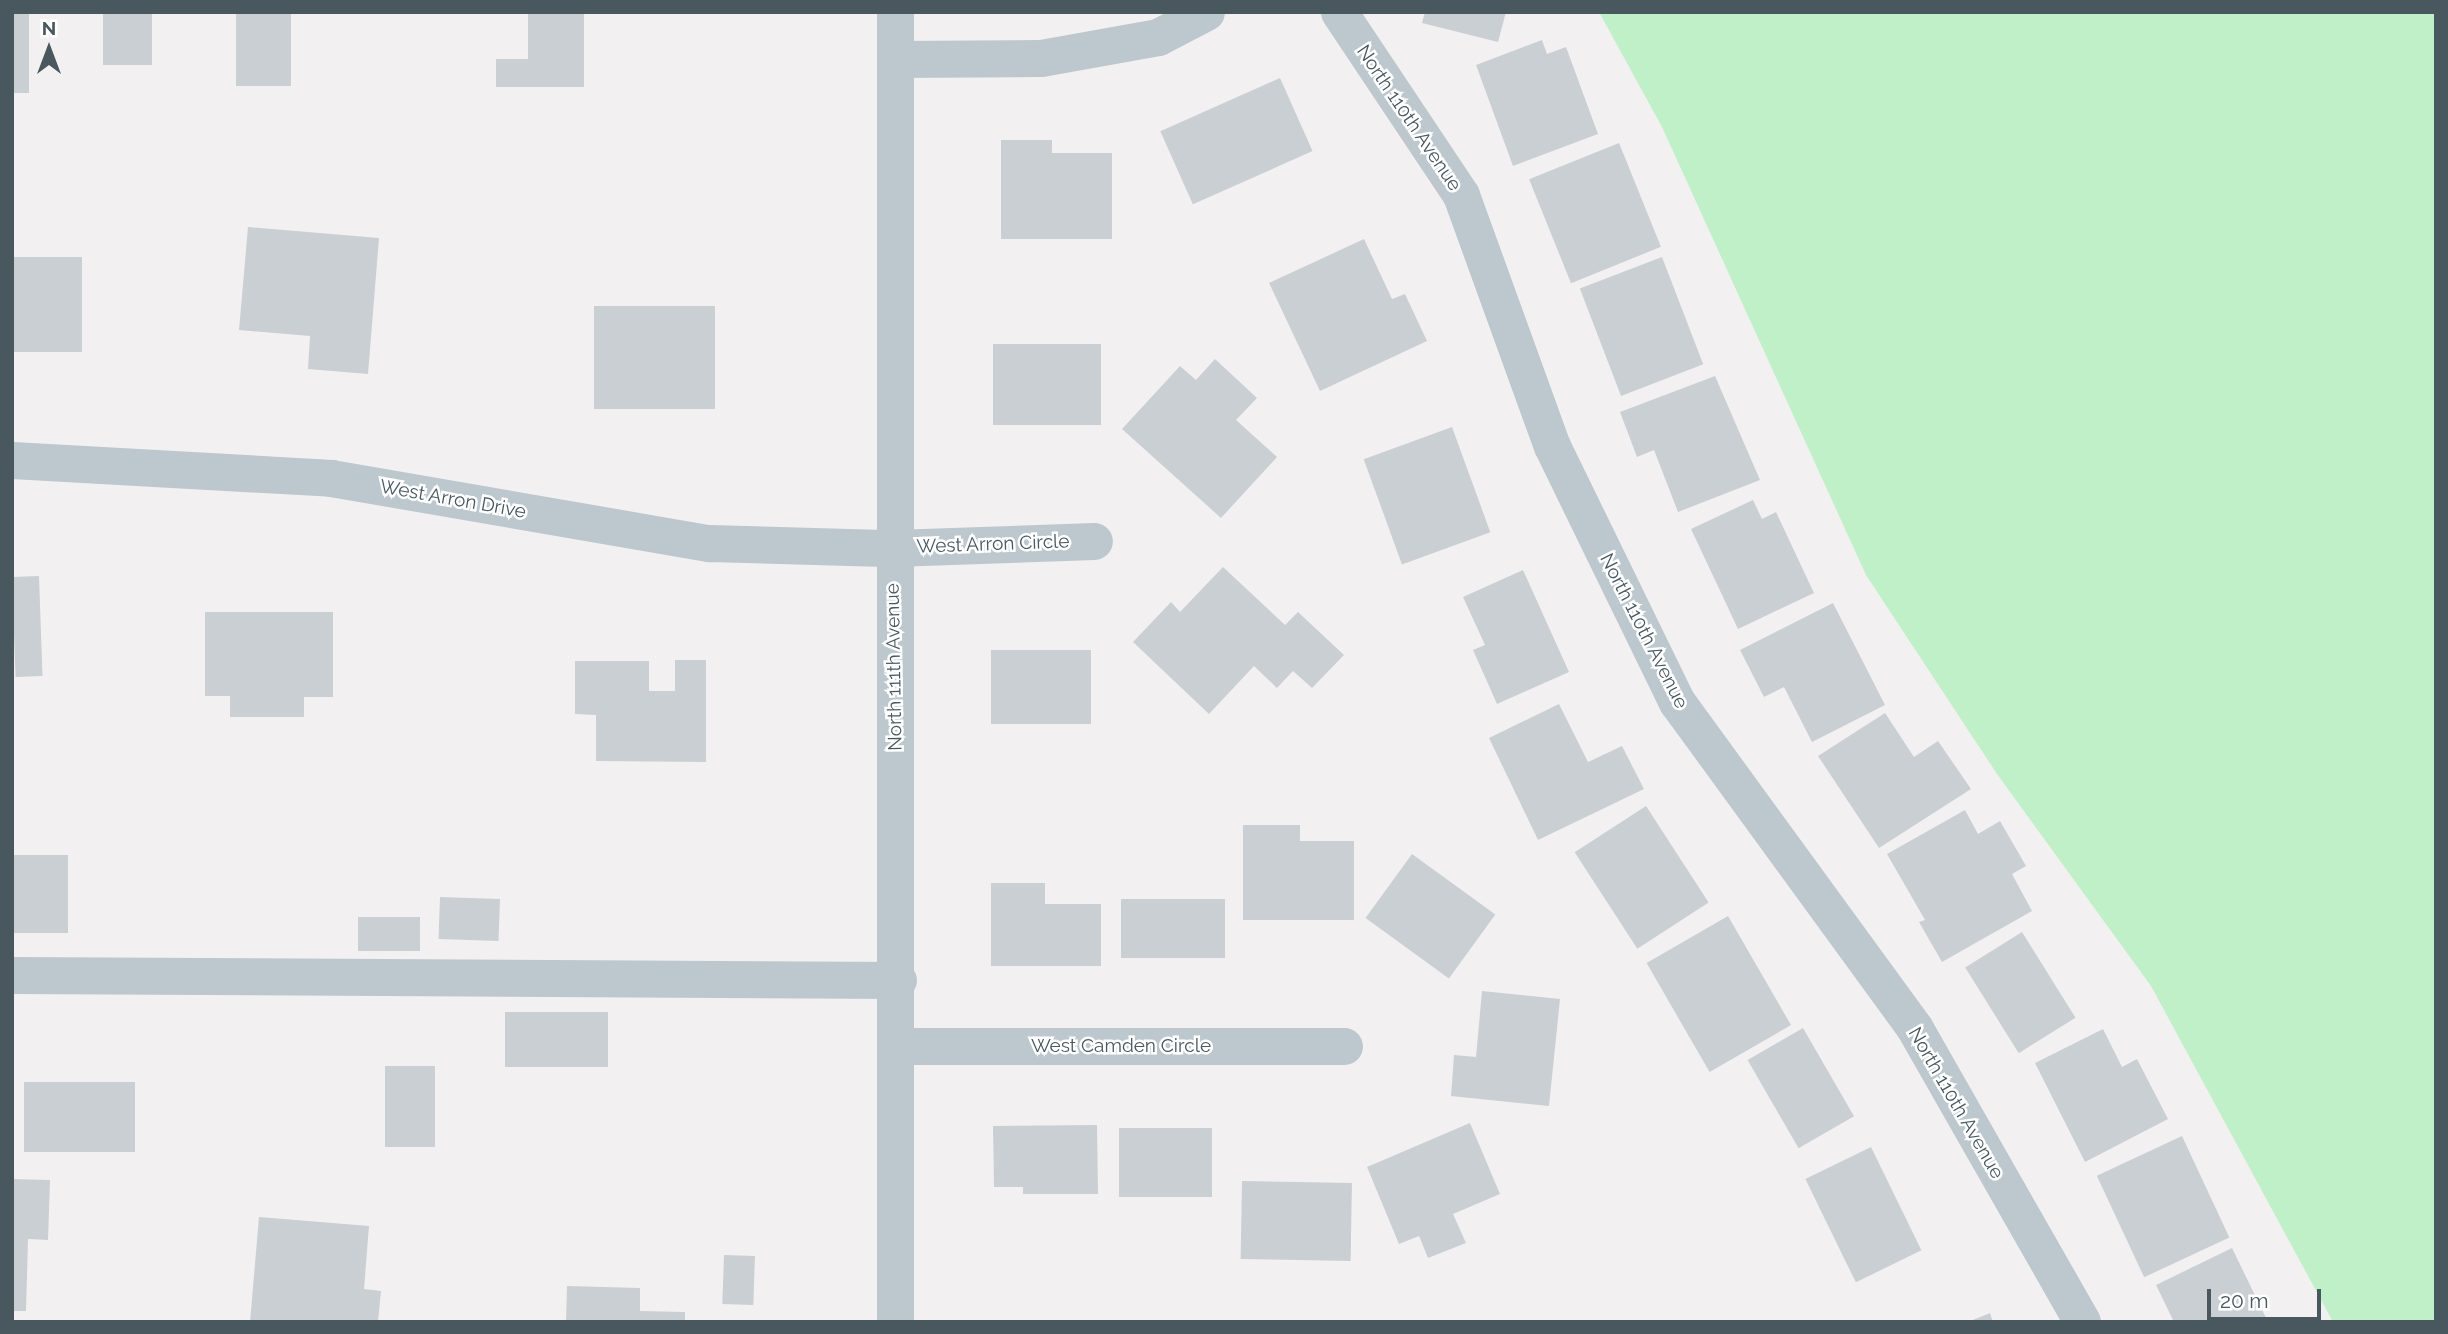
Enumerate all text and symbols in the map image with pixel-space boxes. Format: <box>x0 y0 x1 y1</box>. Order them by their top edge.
north arrow <box>14 14 84 84</box>
text: N <box>42 17 56 39</box>
street label: North 110th Avenue <box>1352 40 1466 196</box>
street label: West Arron Drive <box>378 475 528 523</box>
street label: West Arron Circle <box>916 530 1070 558</box>
street label: North 110th Avenue <box>1595 549 1693 713</box>
street label: North 111th Avenue <box>881 583 907 751</box>
street label: North 110th Avenue <box>1903 1023 2009 1183</box>
street label: West Camden Circle <box>1031 1035 1211 1057</box>
scale bar <box>2210 1274 2324 1318</box>
text: 20 m <box>2220 1288 2268 1313</box>

